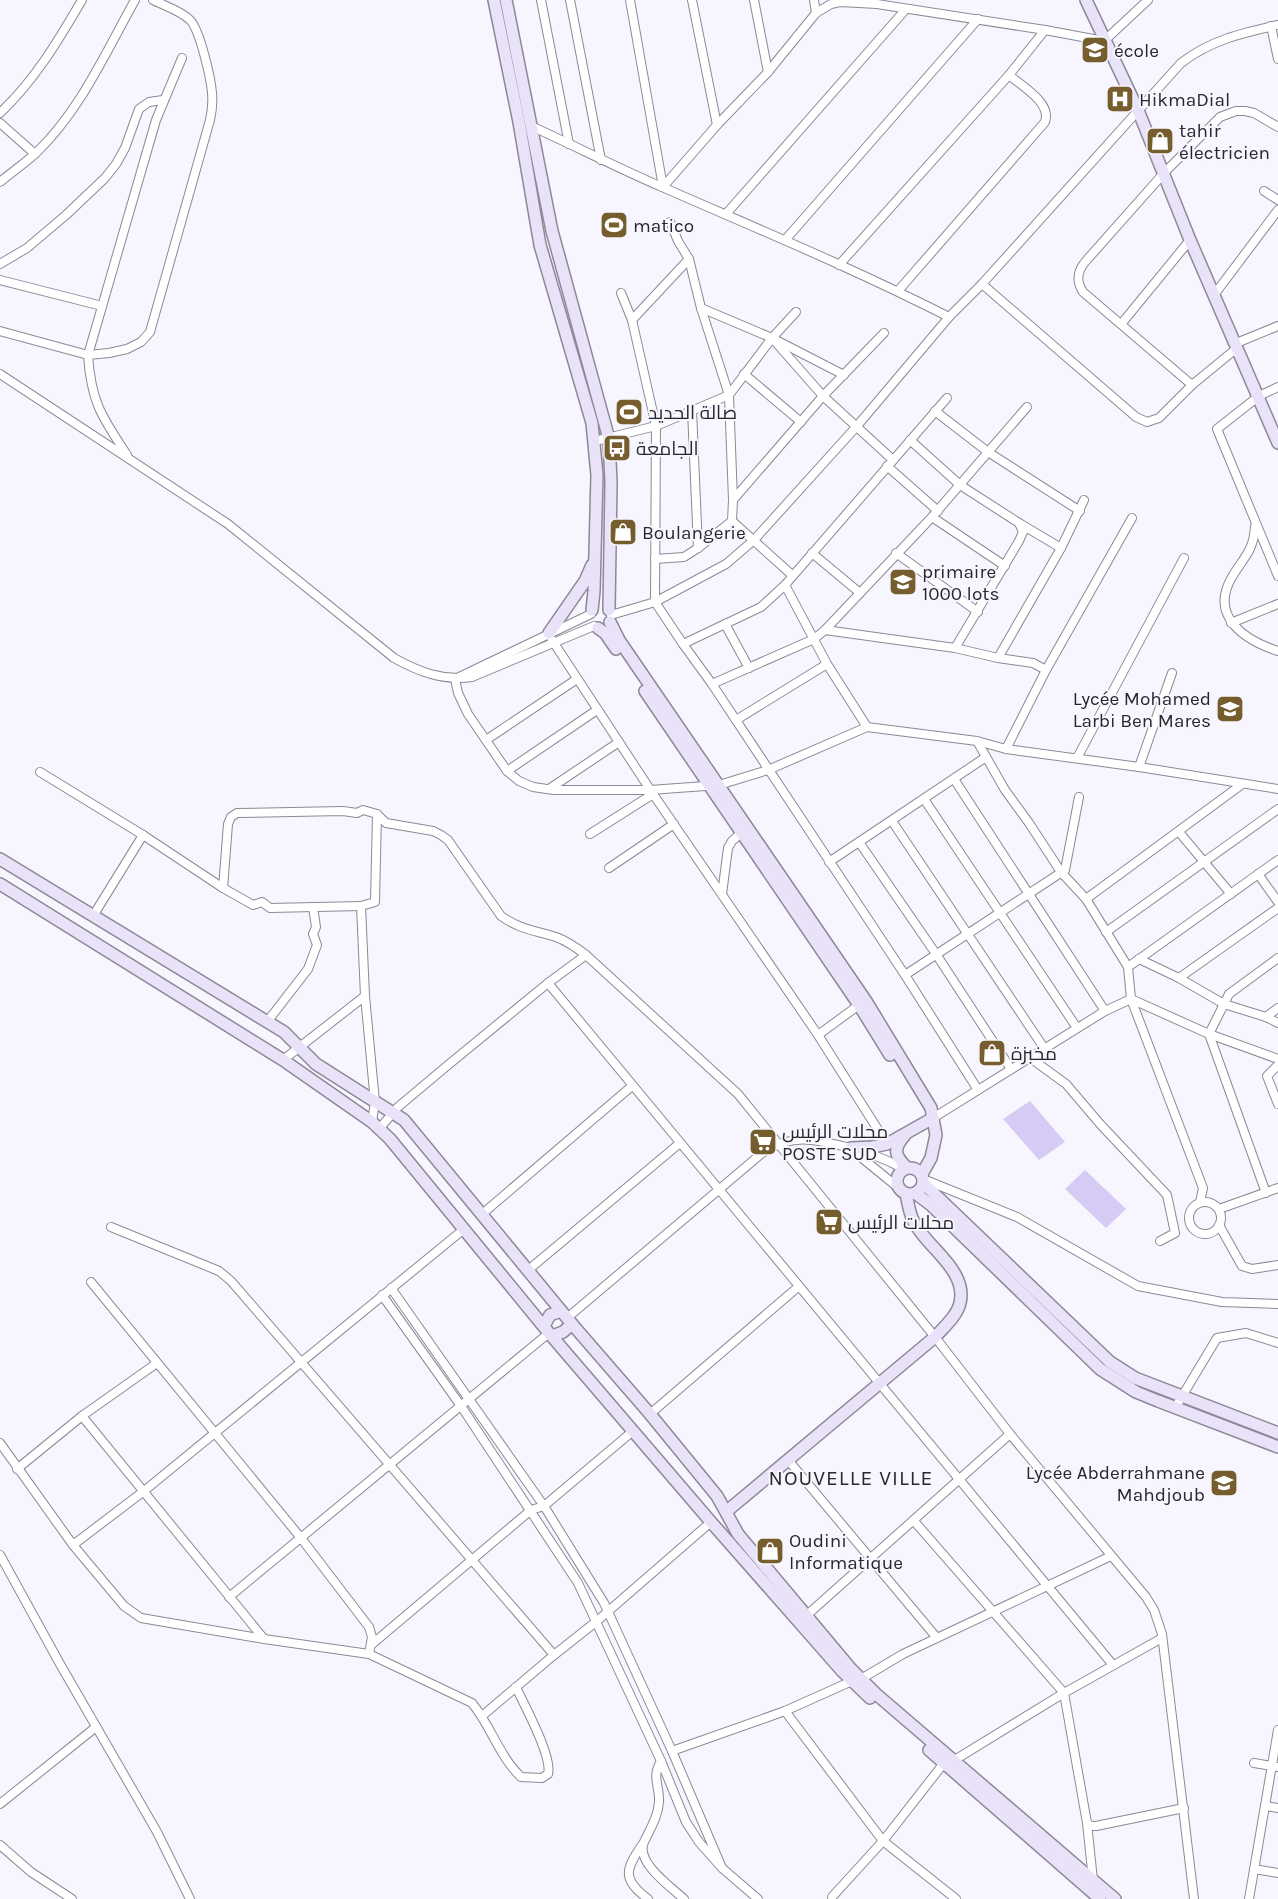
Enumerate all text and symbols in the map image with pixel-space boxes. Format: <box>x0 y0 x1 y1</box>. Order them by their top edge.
school or university icon: école <box>1080 35 1110 65</box>
place label: école <box>1114 40 1159 62</box>
hospital icon: HikmaDial <box>1105 84 1135 114</box>
place label: HikmaDial <box>1139 89 1230 111</box>
place label: tahir électricien <box>1179 120 1270 164</box>
shop icon: tahir électricien <box>1145 126 1175 156</box>
sports icon: matico <box>599 210 629 240</box>
place label: matico <box>633 215 694 237</box>
sports icon: صالة الحديد <box>614 397 644 427</box>
place label: صالة الحديد <box>648 402 737 424</box>
bus stop icon: الجامعة <box>602 433 632 463</box>
place label: الجامعة <box>636 438 699 460</box>
shop icon: Boulangerie <box>608 517 638 547</box>
place label: Boulangerie <box>642 522 746 544</box>
place label: primaire 1000 lots <box>922 561 999 605</box>
school or university icon: primaire 1000 lots <box>888 567 918 597</box>
place label: Lycée Mohamed Larbi Ben Mares <box>1073 688 1211 732</box>
school or university icon: Lycée Mohamed Larbi Ben Mares <box>1215 694 1245 724</box>
shop icon: مخبزة <box>977 1038 1007 1068</box>
place label: مخبزة <box>1011 1043 1057 1065</box>
place label: محلات الرئيس POSTE SUD <box>782 1121 888 1165</box>
supermarket icon: محلات الرئيس POSTE SUD <box>748 1127 778 1157</box>
supermarket icon: محلات الرئيس <box>814 1207 844 1237</box>
place label: محلات الرئيس <box>848 1212 954 1234</box>
place label: Lycée Abderrahmane Mahdjoub <box>1026 1462 1205 1506</box>
district label: NOUVELLE VILLE <box>769 1466 933 1490</box>
school or university icon: Lycée Abderrahmane Mahdjoub <box>1209 1468 1239 1498</box>
place label: Oudini Informatique <box>789 1530 903 1574</box>
shop icon: Oudini Informatique <box>755 1536 785 1566</box>

